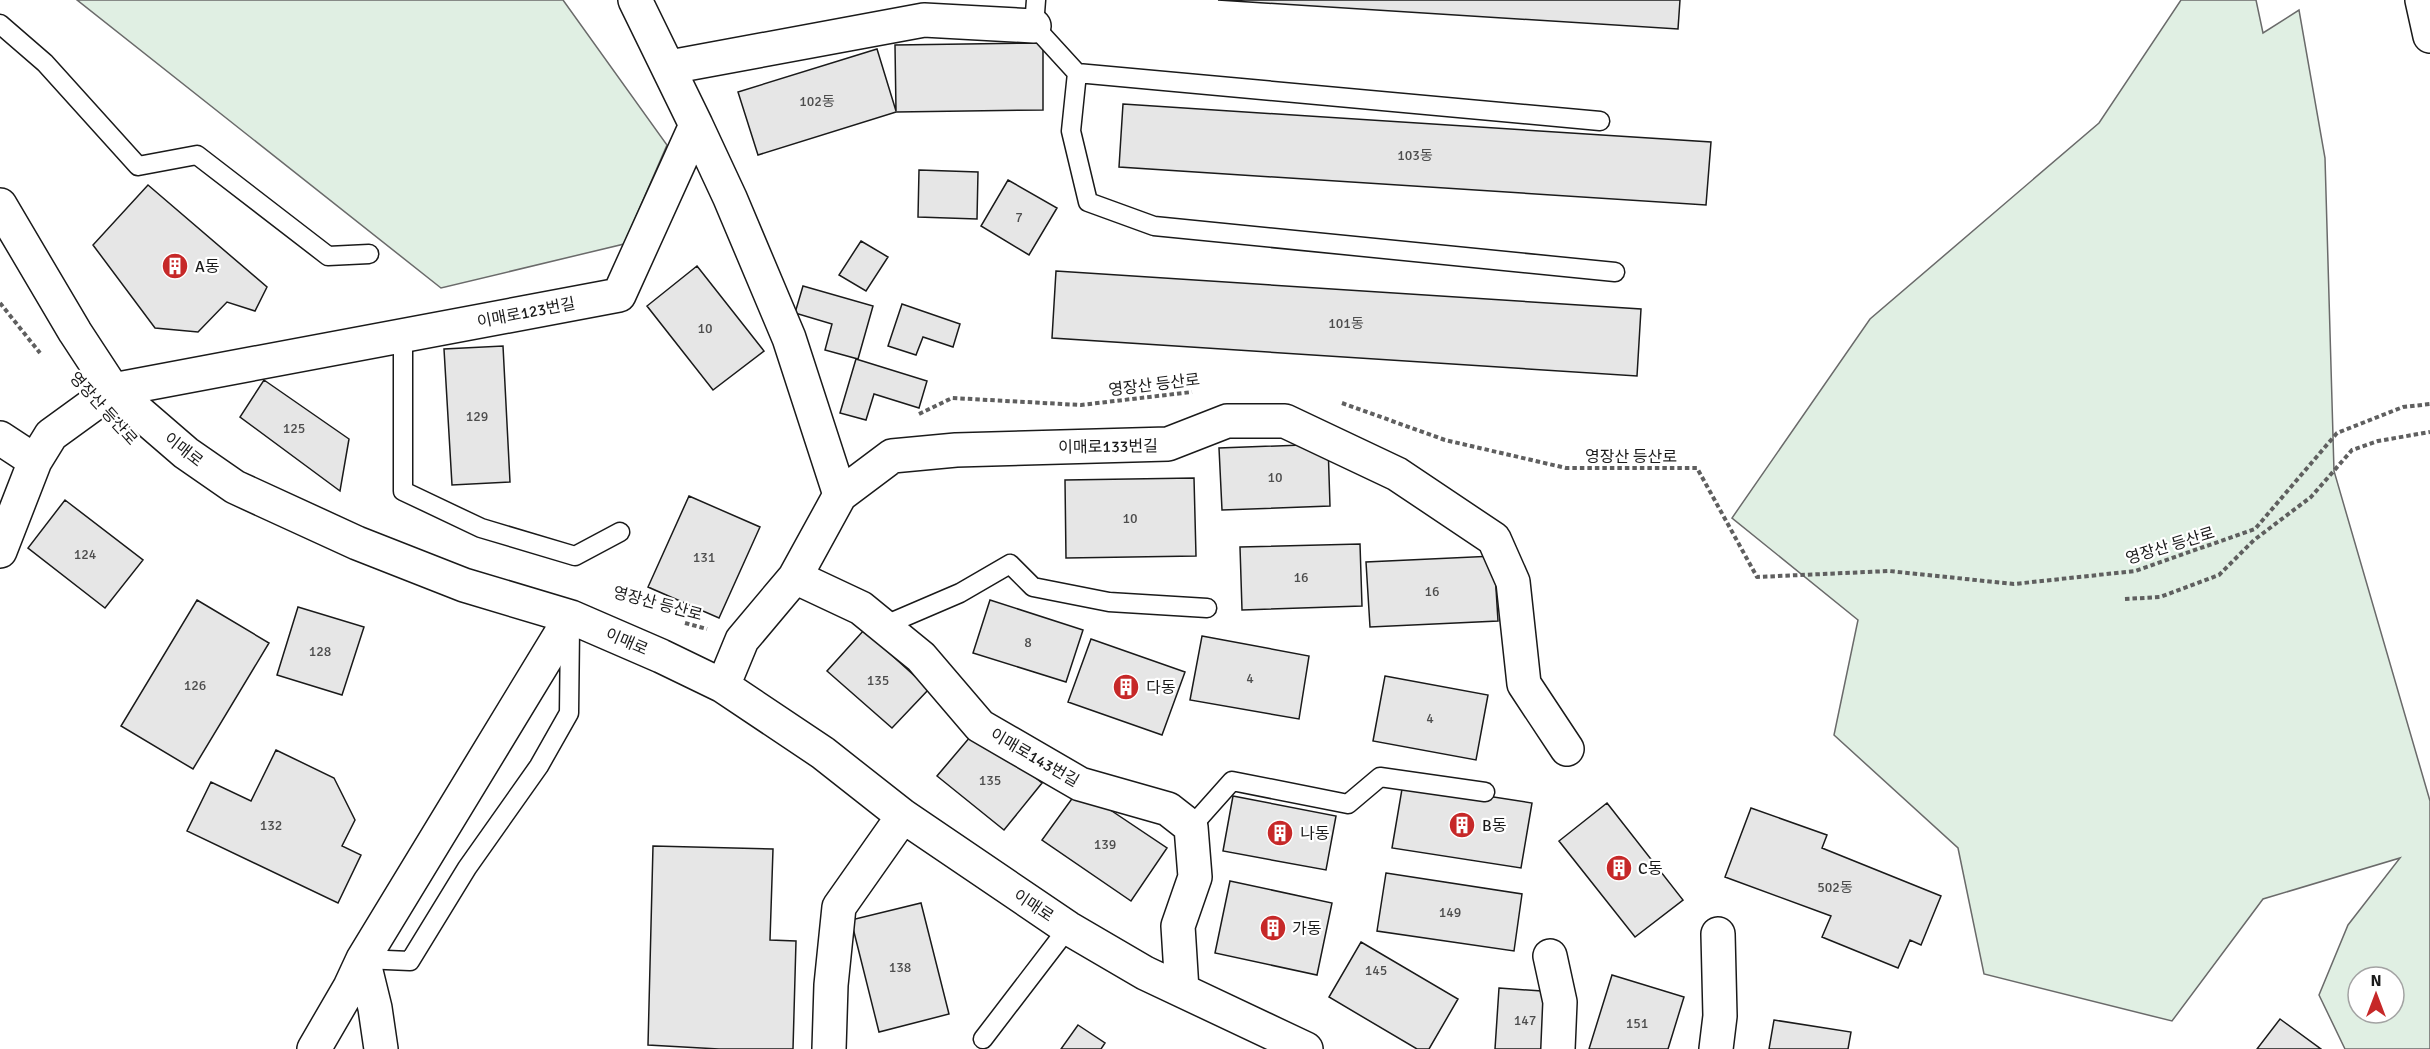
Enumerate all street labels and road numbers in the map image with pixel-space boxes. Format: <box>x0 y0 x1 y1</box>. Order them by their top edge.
street label: 이매로123번길 <box>475 294 577 332</box>
street label: 영장산 등산로 <box>65 368 142 450</box>
street label: 영장산 등산로 <box>1107 369 1201 401</box>
street label: 이매로 <box>160 428 207 471</box>
street label: 이매로133번길 <box>1058 436 1158 458</box>
street label: 영장산 등산로 <box>1585 447 1677 467</box>
street label: 영장산 등산로 <box>2123 523 2217 569</box>
street label: 영장산 등산로 <box>611 582 705 626</box>
street label: 이매로 <box>602 624 651 660</box>
street label: 이매로143번길 <box>986 724 1083 791</box>
street label: 이매로 <box>1010 885 1058 927</box>

